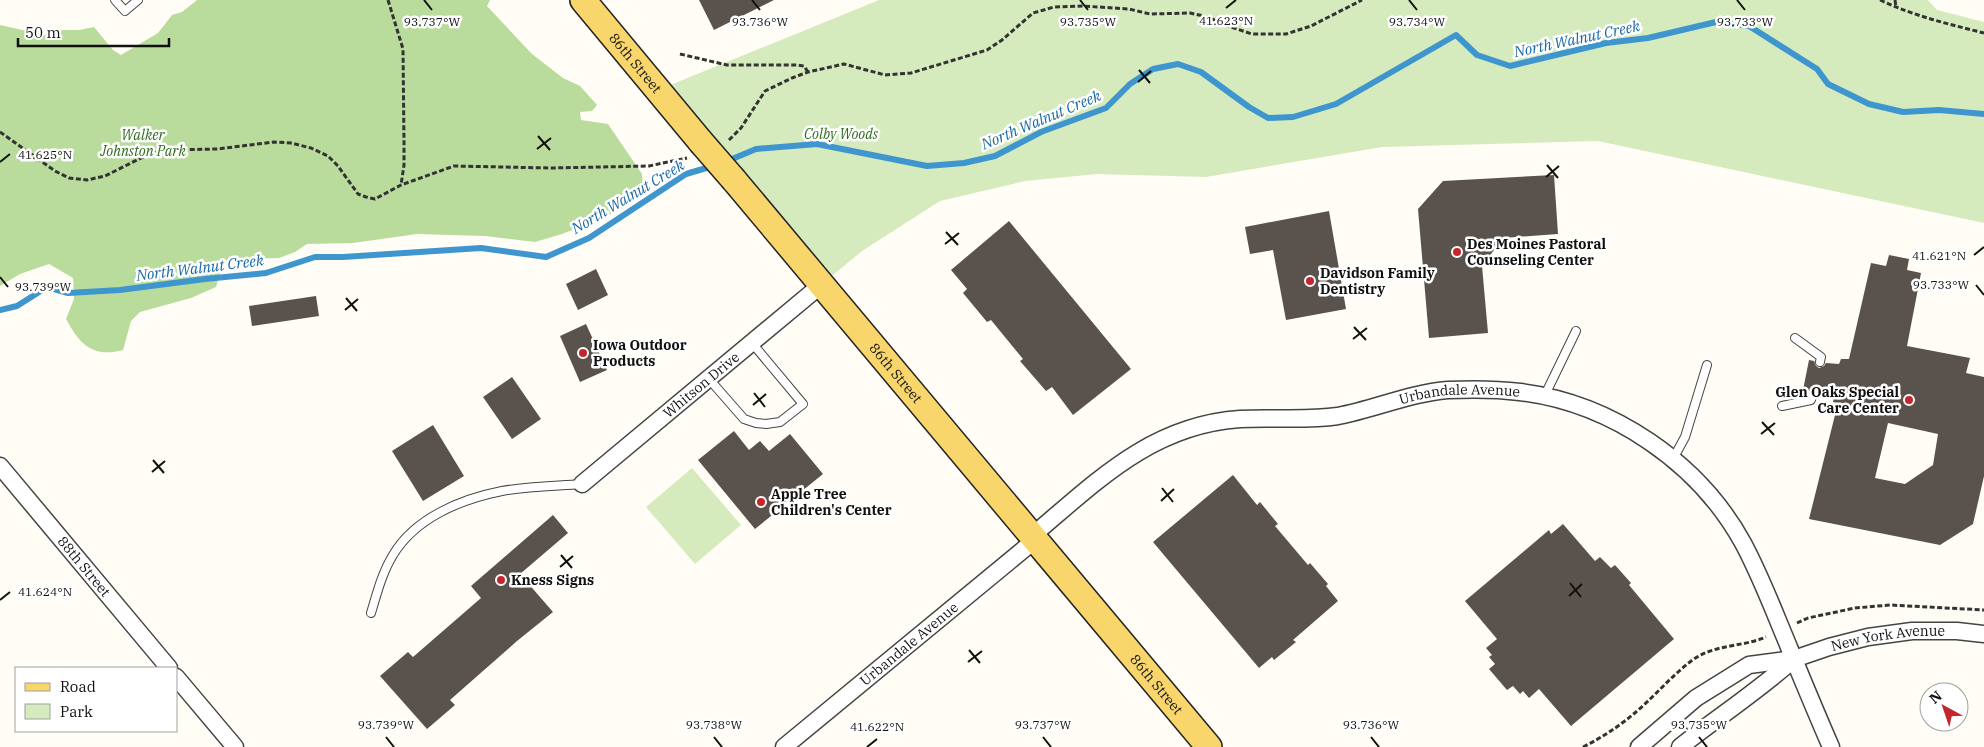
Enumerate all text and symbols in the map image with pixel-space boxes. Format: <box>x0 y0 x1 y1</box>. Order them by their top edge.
text: 41.623°N <box>1199 13 1253 28</box>
text: 93.737°W <box>404 14 461 29</box>
text: 93.736°W <box>732 14 789 29</box>
text: 93.735°W <box>1060 14 1117 29</box>
text: 93.734°W <box>1389 14 1446 29</box>
text: 93.733°W <box>1717 14 1774 29</box>
scale bar <box>18 15 169 47</box>
water label: North Walnut Creek <box>1511 16 1642 61</box>
text: 50 m <box>25 23 61 42</box>
street label: 86th Street <box>605 29 666 97</box>
water label: North Walnut Creek <box>977 86 1104 154</box>
park label: Colby Woods <box>804 125 879 143</box>
park label: Walker Johnston Park <box>99 126 186 160</box>
text: 41.625°N <box>18 147 72 162</box>
water label: North Walnut Creek <box>567 155 688 238</box>
place label: Des Moines Pastoral Counseling Center <box>1467 235 1606 269</box>
marker: Des Moines Pastoral Counseling Center <box>1451 246 1463 258</box>
text: 41.621°N <box>1912 248 1966 263</box>
water label: North Walnut Creek <box>134 250 265 285</box>
place label: Davidson Family Dentistry <box>1320 264 1435 298</box>
marker: Davidson Family Dentistry <box>1304 275 1316 287</box>
text: 93.733°W <box>1913 277 1970 292</box>
text: 93.739°W <box>15 279 72 294</box>
place label: Iowa Outdoor Products <box>593 336 687 370</box>
street label: 86th Street <box>865 339 926 407</box>
marker: Iowa Outdoor Products <box>577 347 589 359</box>
street label: Whitson Drive <box>659 348 743 422</box>
street label: Urbandale Avenue <box>1397 380 1521 408</box>
place label: Glen Oaks Special Care Center <box>1775 383 1899 417</box>
marker: Glen Oaks Special Care Center <box>1903 394 1915 406</box>
place label: Apple Tree Children's Center <box>771 485 892 519</box>
marker: Apple Tree Children's Center <box>755 496 767 508</box>
street label: 88th Street <box>54 533 114 600</box>
place label: Kness Signs <box>511 571 594 589</box>
marker: Kness Signs <box>495 574 507 586</box>
text: 41.624°N <box>18 584 72 599</box>
street label: Urbandale Avenue <box>856 598 962 690</box>
street label: New York Avenue <box>1829 622 1945 655</box>
street label: 86th Street <box>1126 651 1187 718</box>
legend <box>15 667 178 732</box>
text: Road <box>60 677 96 696</box>
north arrow <box>1919 682 1969 732</box>
text: N <box>1926 687 1946 707</box>
text: Park <box>60 702 93 721</box>
text: 93.739°W <box>358 717 415 732</box>
text: 93.738°W <box>686 717 743 732</box>
text: 93.737°W <box>1015 717 1072 732</box>
text: 93.736°W <box>1343 717 1400 732</box>
text: 93.735°W <box>1671 717 1728 732</box>
text: 41.622°N <box>850 719 904 734</box>

